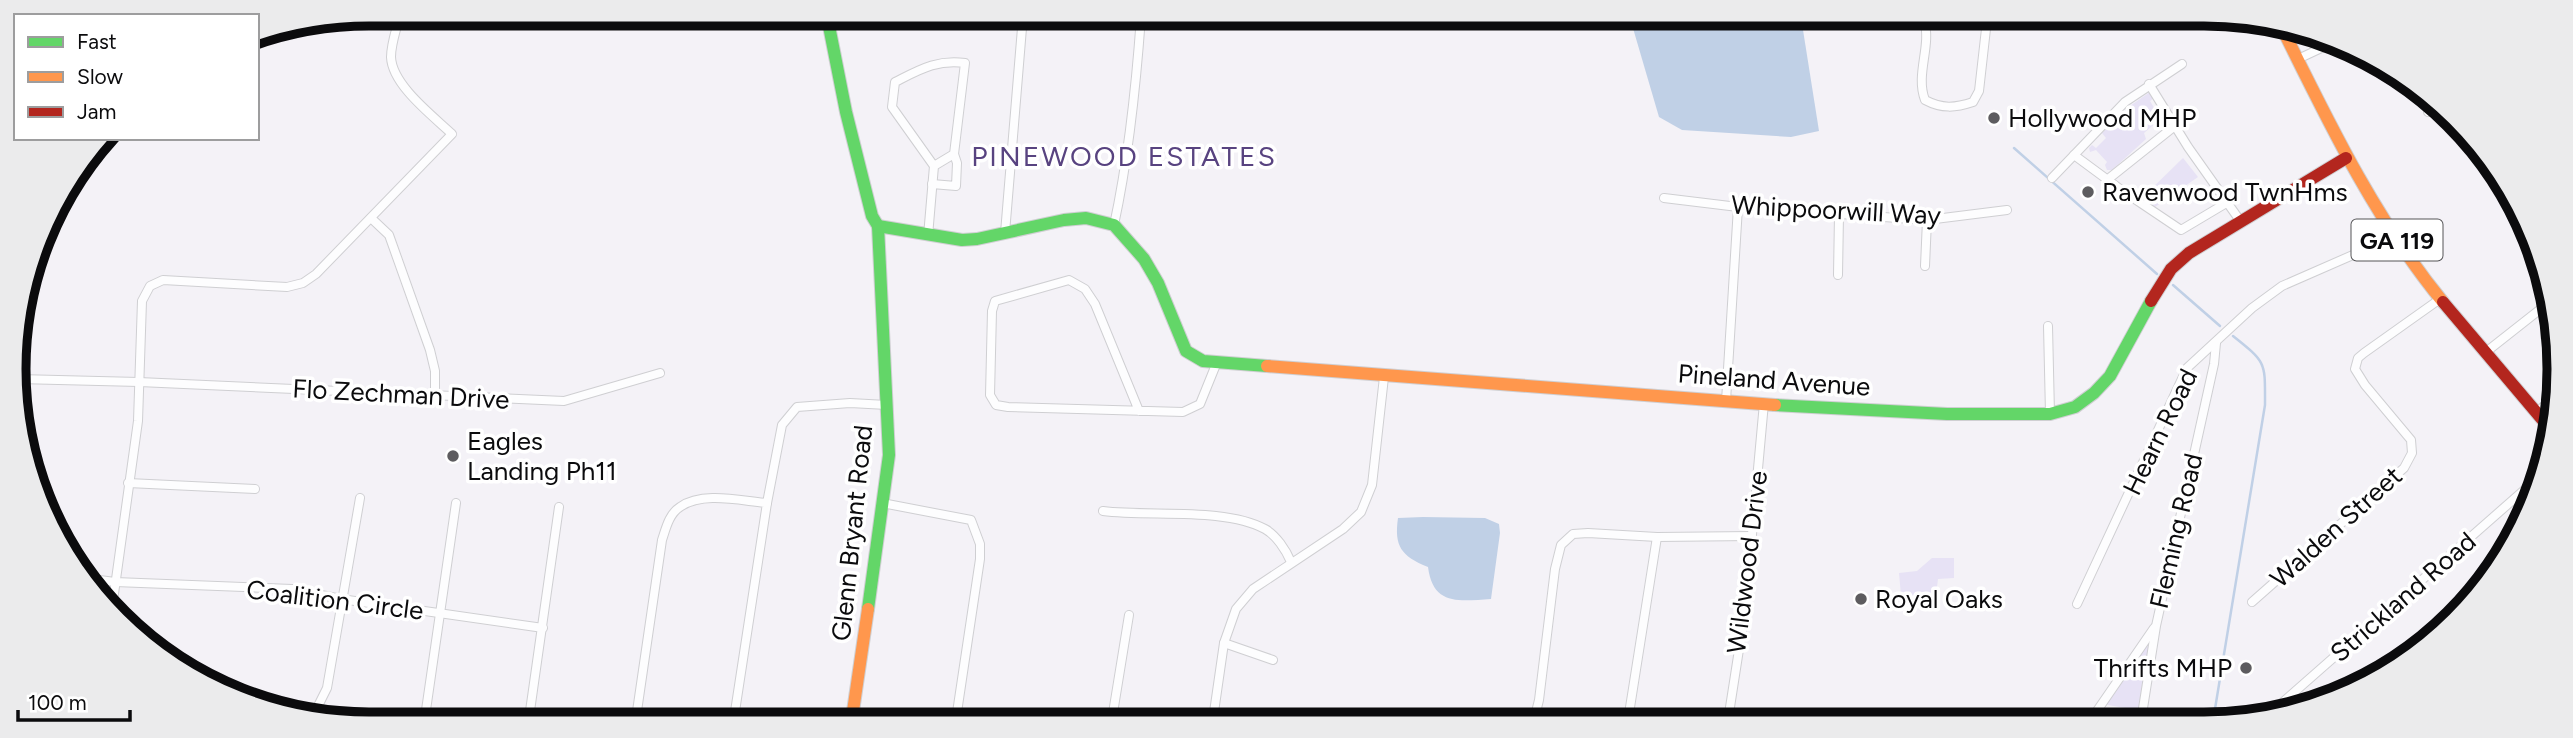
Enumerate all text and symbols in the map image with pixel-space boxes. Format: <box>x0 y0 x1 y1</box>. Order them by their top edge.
legend <box>14 14 259 140</box>
text: Fast <box>77 29 117 54</box>
text: Slow <box>77 64 123 89</box>
text: Jam <box>77 99 116 124</box>
place label: Hollywood MHP <box>2008 102 2196 134</box>
marker: Hollywood MHP <box>1986 110 2002 126</box>
district label: PINEWOOD ESTATES <box>971 139 1277 173</box>
place label: Ravenwood TwnHms <box>2102 176 2348 208</box>
marker: Ravenwood TwnHms <box>2080 184 2096 200</box>
street label: Whippoorwill Way <box>1730 189 1942 231</box>
road number: GA 119 <box>2352 220 2442 260</box>
street label: Pineland Avenue <box>1677 357 1871 403</box>
street label: Hearn Road <box>2116 364 2204 500</box>
street label: Flo Zechman Drive <box>292 372 510 416</box>
street label: Glenn Bryant Road <box>825 423 879 643</box>
place label: Eagles Landing Ph11 <box>467 425 617 487</box>
marker: Eagles Landing Ph11 <box>445 448 461 464</box>
street label: Fleming Road <box>2143 450 2209 612</box>
street label: Walden Street <box>2264 459 2409 594</box>
street label: Wildwood Drive <box>1720 469 1774 655</box>
street label: Strickland Road <box>2324 525 2482 669</box>
street label: Coalition Circle <box>245 573 425 627</box>
place label: Royal Oaks <box>1875 583 2003 615</box>
marker: Royal Oaks <box>1853 591 1869 607</box>
place label: Thrifts MHP <box>2094 652 2232 684</box>
marker: Thrifts MHP <box>2238 660 2254 676</box>
scale bar <box>18 678 130 722</box>
text: 100 m <box>28 690 87 715</box>

